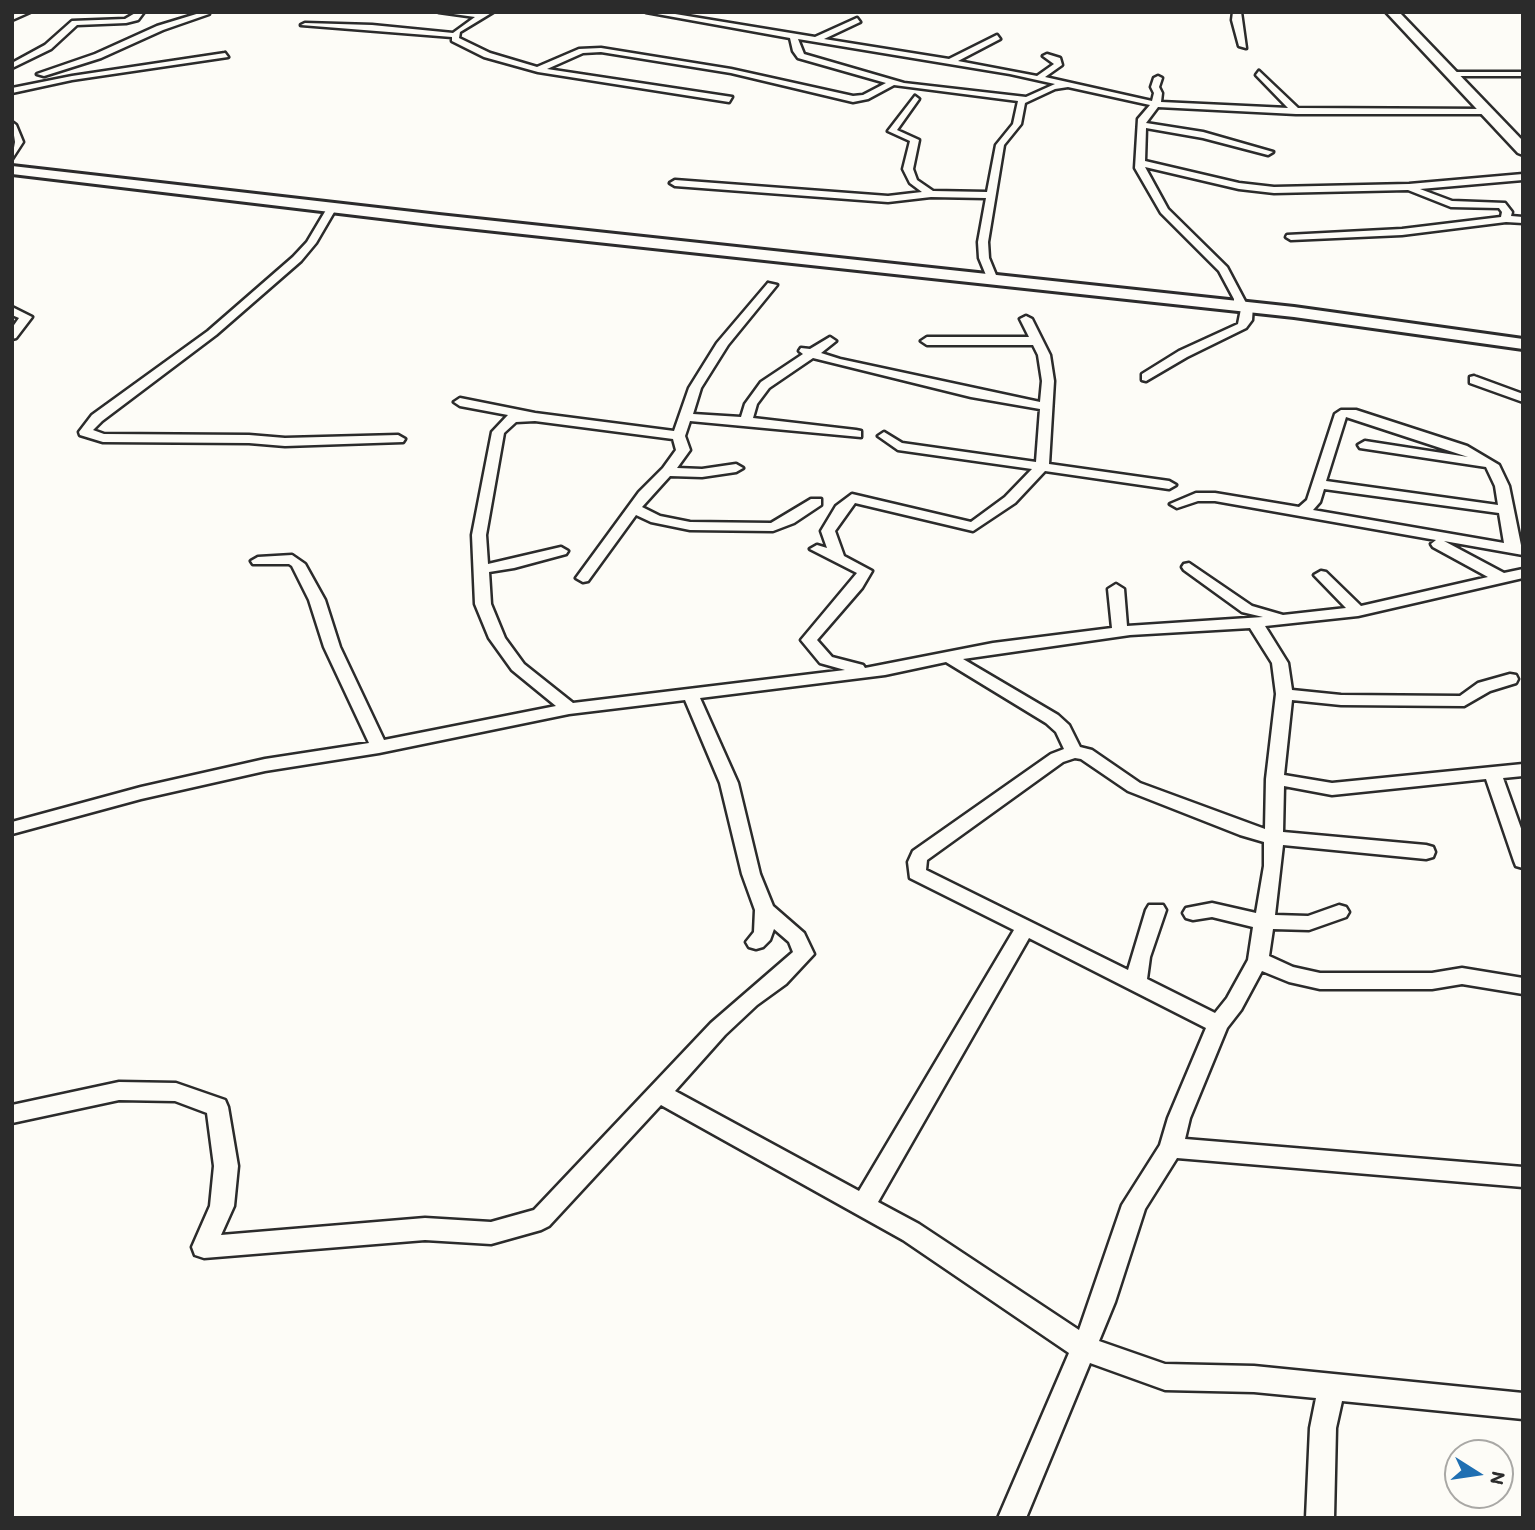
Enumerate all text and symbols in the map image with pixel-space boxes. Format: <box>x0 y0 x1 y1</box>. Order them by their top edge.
north arrow <box>1444 1439 1514 1509</box>
text: N <box>1485 1469 1511 1487</box>

